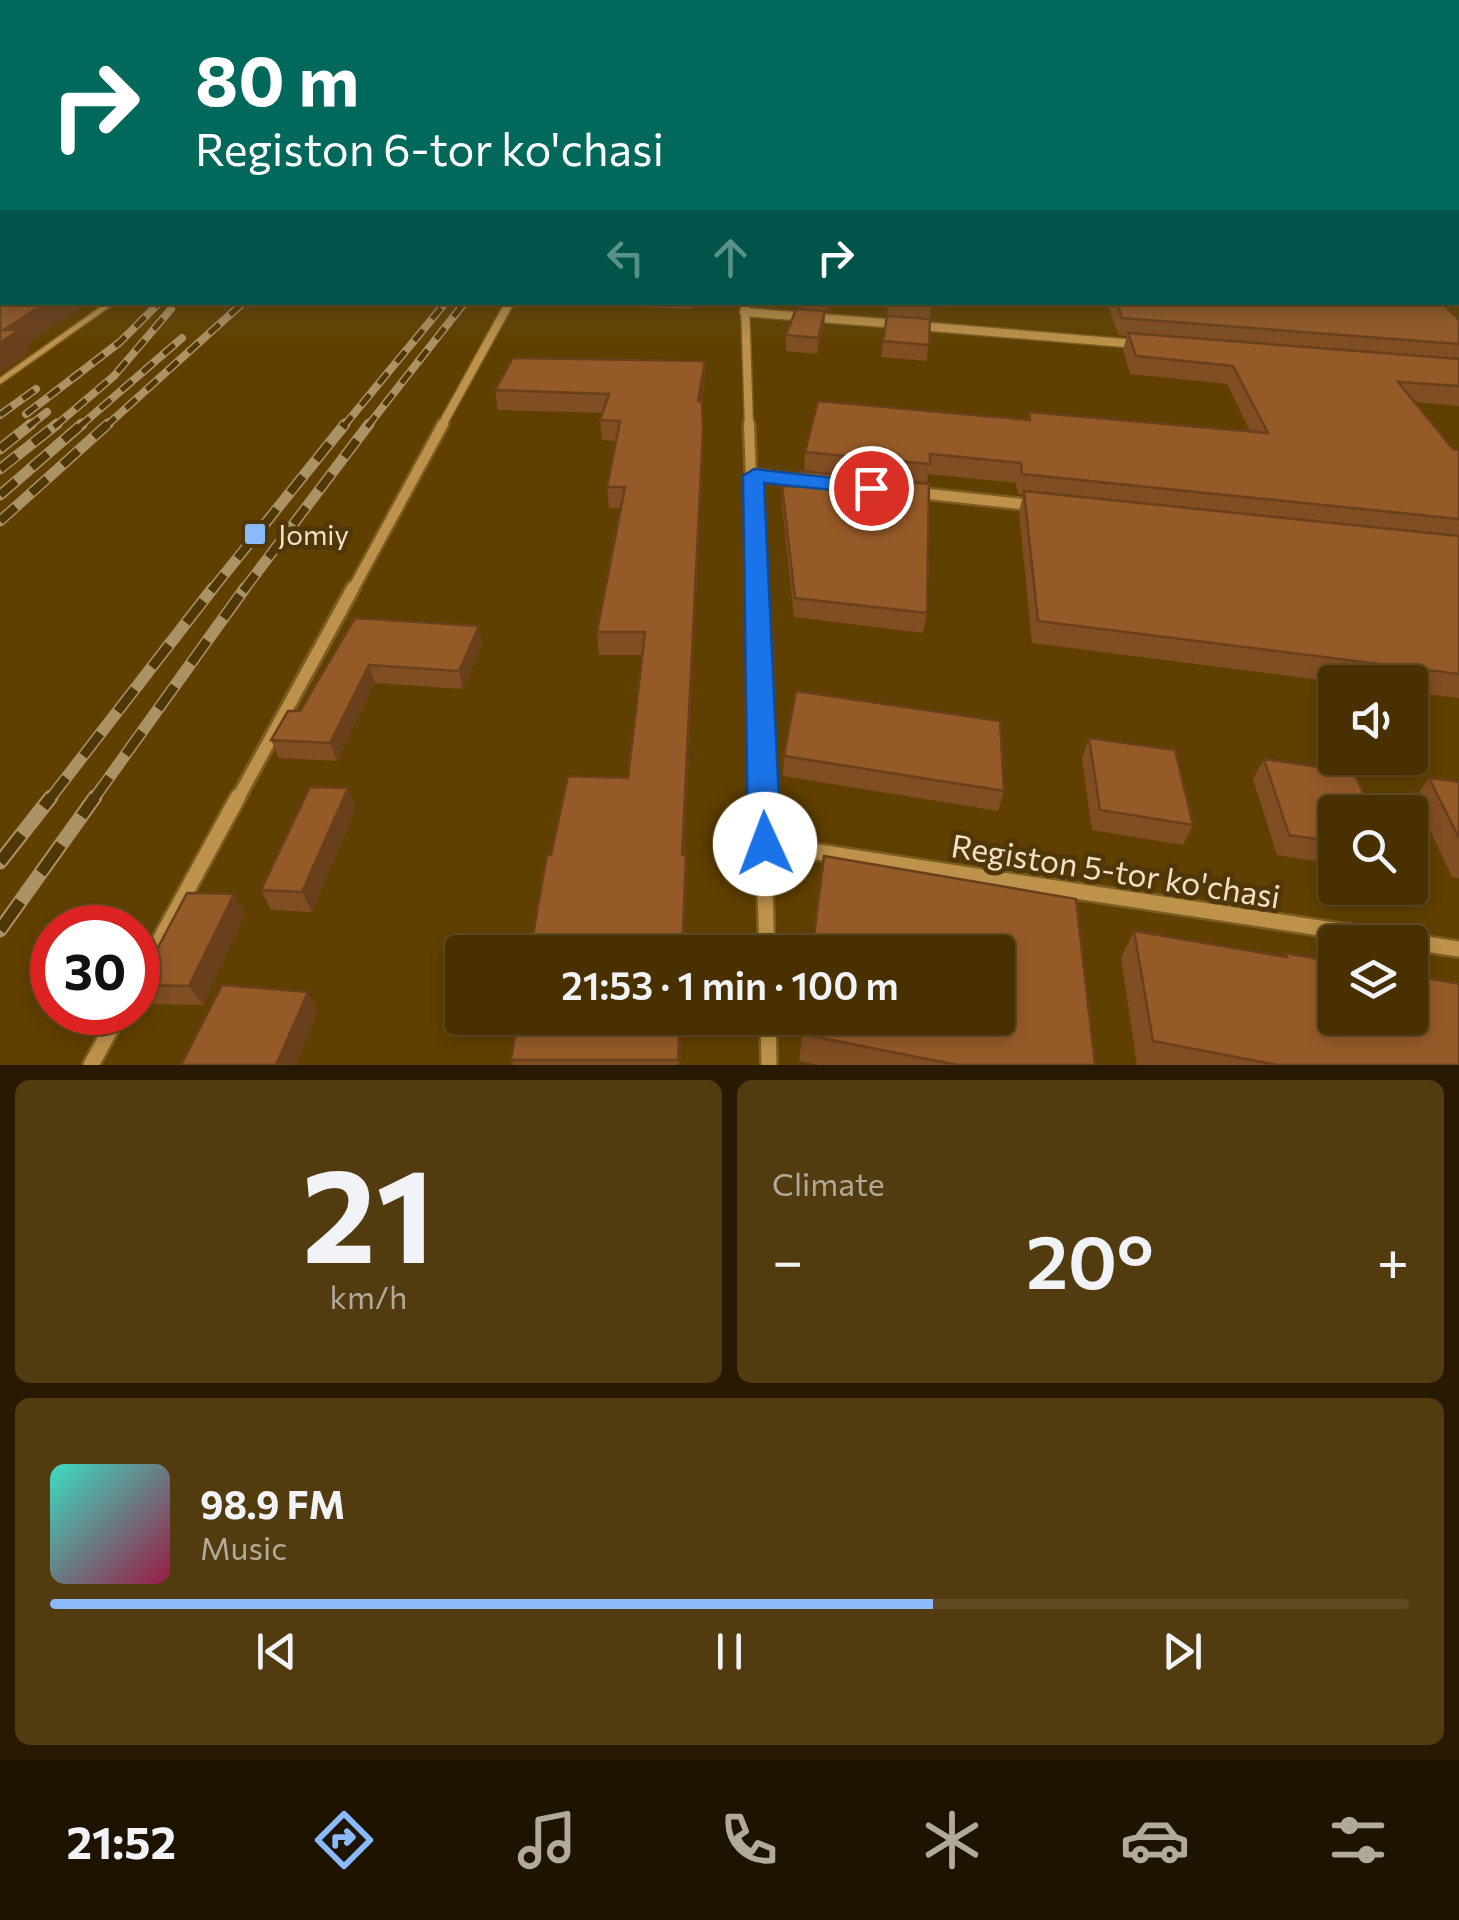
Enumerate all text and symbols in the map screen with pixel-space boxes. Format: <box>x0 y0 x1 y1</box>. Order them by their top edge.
text: 80 m <box>195 35 359 120</box>
icon: right <box>30 40 160 170</box>
text: Registon 6-tor ko'chasi <box>195 120 664 175</box>
icon: left <box>598 230 653 285</box>
icon: ahead <box>703 230 758 285</box>
icon: right <box>808 230 863 285</box>
pin <box>829 446 914 531</box>
icon: arrive <box>844 461 899 516</box>
place label: Jomiy <box>278 517 349 551</box>
marker: Jomiy <box>242 521 268 547</box>
map controls <box>1318 665 1428 1035</box>
button: sound <box>1318 665 1428 775</box>
position arrow <box>713 792 817 896</box>
button: search <box>1318 795 1428 905</box>
street label: Registon 5-tor ko'chasi <box>949 824 1283 916</box>
speed limit sign: 30 <box>30 905 160 1035</box>
button: layers <box>1318 925 1428 1035</box>
text: 21:53 · 1 min · 100 m <box>561 961 899 1008</box>
text: 21 <box>302 1131 435 1290</box>
text: Climate <box>772 1163 885 1203</box>
text: 20° <box>1026 1213 1154 1304</box>
text: − <box>772 1225 803 1292</box>
text: + <box>1377 1225 1409 1292</box>
text: km/h <box>330 1276 407 1316</box>
text: 98.9 FM <box>200 1480 345 1527</box>
text: Music <box>200 1527 287 1567</box>
icon: previous <box>249 1624 304 1679</box>
icon: pause <box>702 1624 757 1679</box>
icon: next <box>1155 1624 1210 1679</box>
icon: directions <box>309 1805 379 1875</box>
icon: music <box>512 1805 582 1875</box>
icon: phone <box>714 1805 784 1875</box>
icon: climate <box>917 1805 987 1875</box>
icon: car <box>1120 1805 1190 1875</box>
icon: filters <box>1323 1805 1393 1875</box>
text: 21:52 <box>66 1813 176 1868</box>

